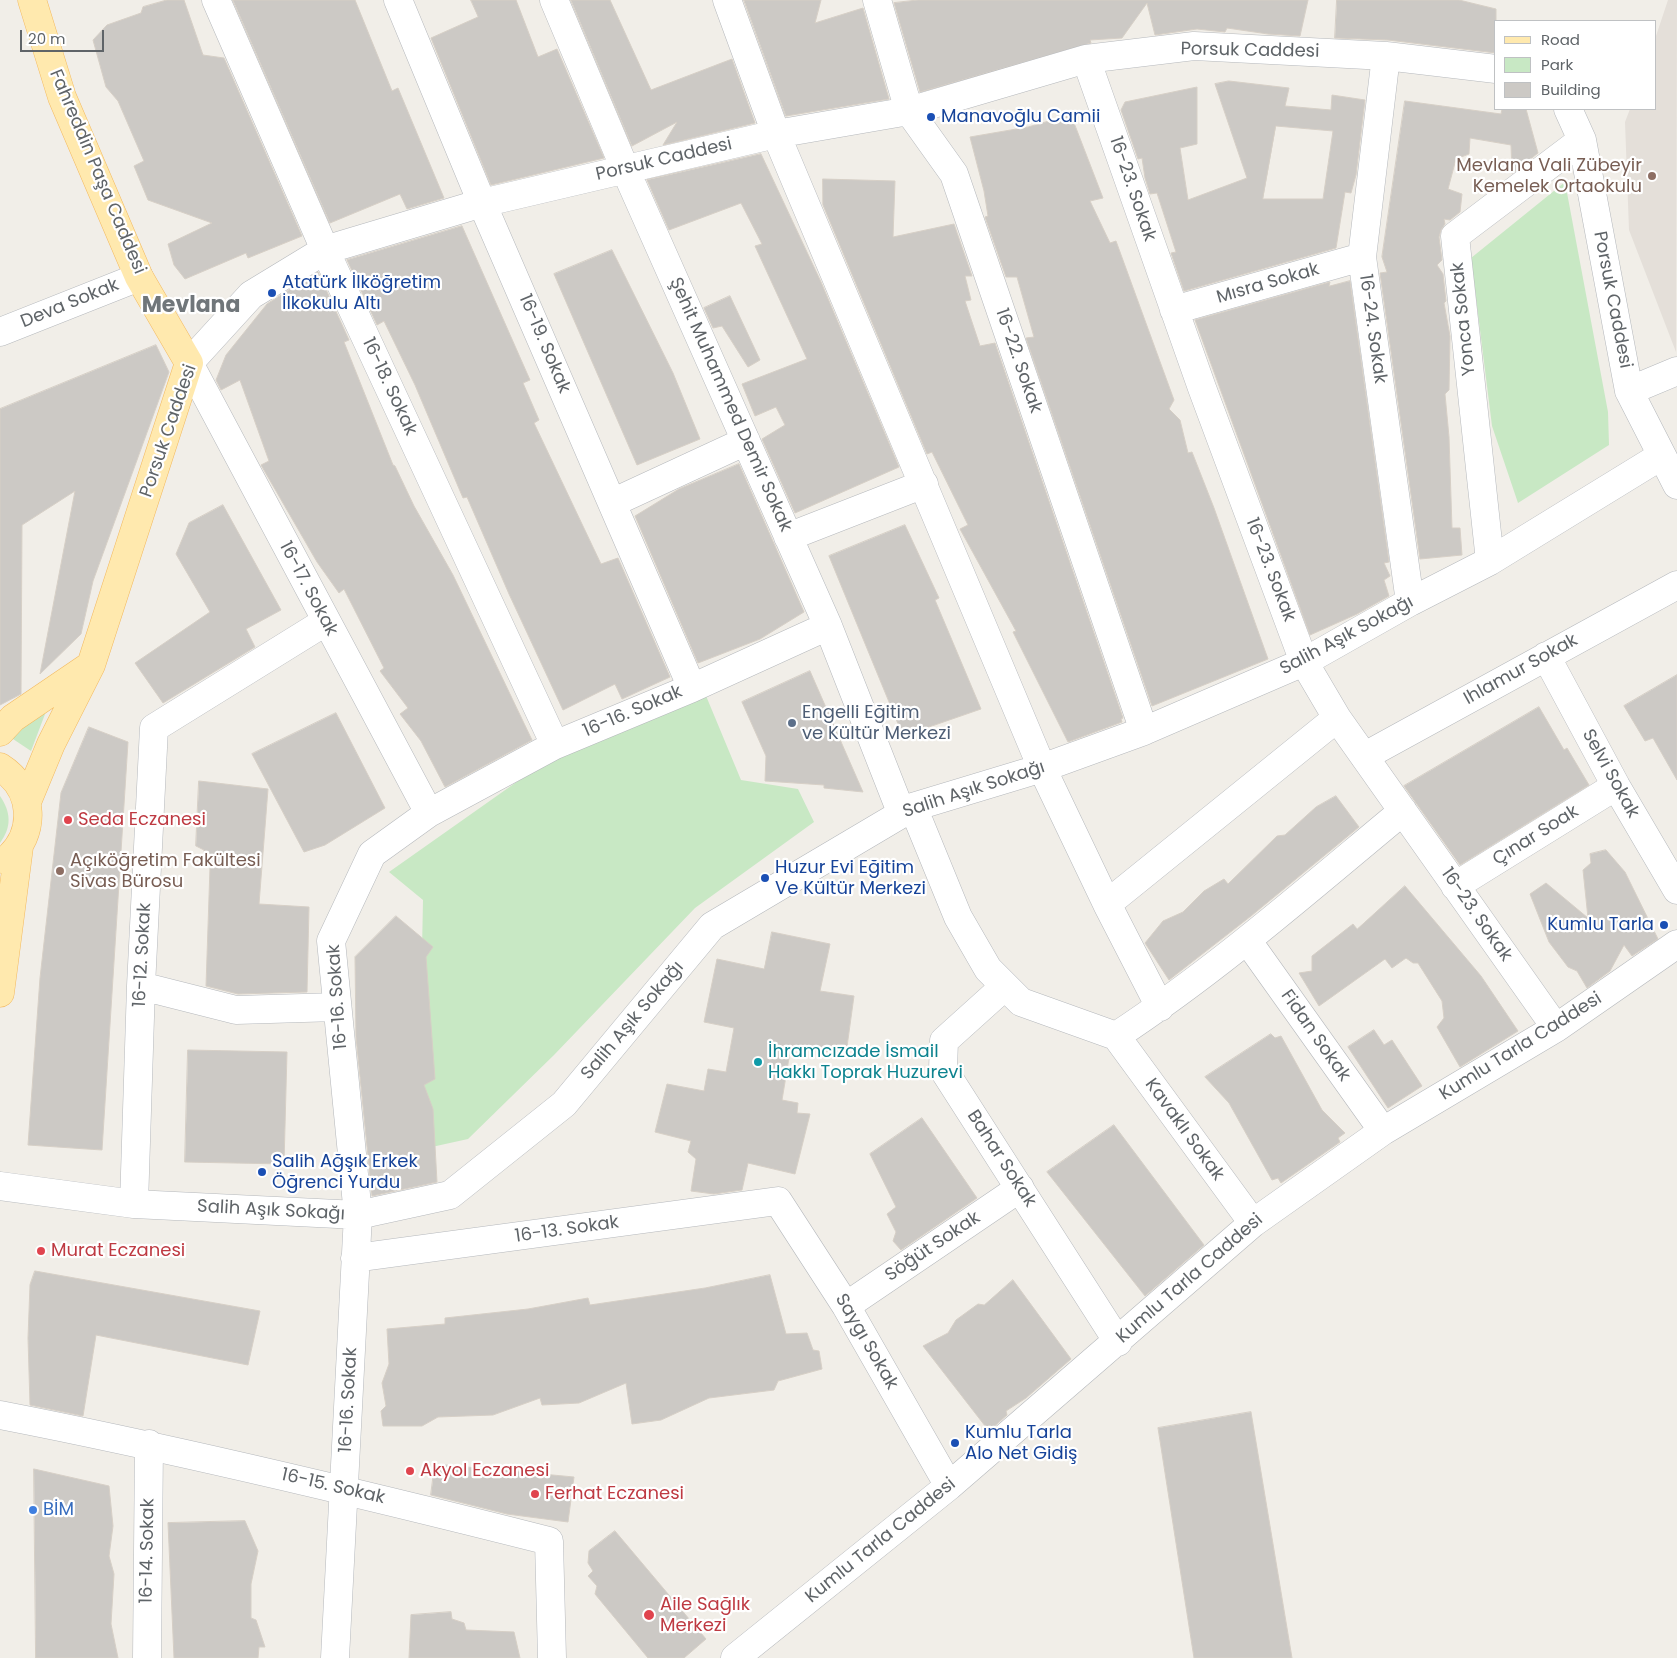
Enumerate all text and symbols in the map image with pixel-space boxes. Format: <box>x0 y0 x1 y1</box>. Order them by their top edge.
scale bar <box>22 20 106 52</box>
legend <box>1494 20 1657 110</box>
text: 20 m <box>28 28 66 49</box>
text: Road <box>1541 29 1580 50</box>
street label: Porsuk Caddesi <box>1180 39 1320 63</box>
text: Park <box>1541 54 1573 75</box>
street label: Fahreddin Paşa Caddesi <box>44 66 150 278</box>
text: Building <box>1541 79 1601 100</box>
place label: Manavoğlu Camii <box>941 106 1100 128</box>
marker: Manavoğlu Camii <box>925 111 937 123</box>
street label: Porsuk Caddesi <box>594 134 734 186</box>
street label: 16-23. Sokak <box>1104 134 1160 244</box>
place label: Mevlana Vali Zübeyir Kemelek Ortaokulu <box>1456 155 1642 198</box>
marker: Mevlana Vali Zübeyir Kemelek Ortaokulu <box>1646 170 1658 182</box>
street label: Porsuk Caddesi <box>1588 230 1636 370</box>
street label: Mısra Sokak <box>1214 259 1322 309</box>
street label: Yonca Sokak <box>1447 261 1481 377</box>
place label: Atatürk İlköğretim İlkokulu Altı <box>282 272 441 314</box>
street label: 16-24. Sokak <box>1354 273 1390 385</box>
street label: Şehit Muhammed Demir Sokak <box>664 274 796 536</box>
street label: Deva Sokak <box>18 275 122 333</box>
marker: Atatürk İlköğretim İlkokulu Altı <box>266 287 278 299</box>
street label: 16-19. Sokak <box>513 291 575 397</box>
district label: Mevlana <box>142 293 240 319</box>
street label: 16-22. Sokak <box>990 306 1046 416</box>
street label: 16-18. Sokak <box>357 335 421 439</box>
street label: Porsuk Caddesi <box>136 362 202 500</box>
street label: 16-23. Sokak <box>1240 515 1300 625</box>
street label: 16-17. Sokak <box>274 538 342 640</box>
street label: Salih Aşık Sokağı <box>1277 592 1417 680</box>
street label: Ihlamur Sokak <box>1460 630 1582 710</box>
street label: 16-16. Sokak <box>580 681 686 743</box>
place label: Engelli Eğitim ve Kültür Merkezi <box>802 702 951 744</box>
marker: Engelli Eğitim ve Kültür Merkezi <box>786 717 798 729</box>
street label: Selvi Sokak <box>1577 726 1643 822</box>
street label: Salih Aşık Sokağı <box>900 757 1048 823</box>
street label: Çınar Soak <box>1489 801 1583 871</box>
place label: Seda Eczanesi <box>78 809 206 831</box>
marker: Seda Eczanesi <box>62 814 74 826</box>
place label: Açıköğretim Fakültesi Sivas Bürosu <box>70 850 261 892</box>
place label: Huzur Evi Eğitim Ve Kültür Merkezi <box>775 857 926 900</box>
street label: 16-23. Sokak <box>1436 864 1516 966</box>
marker: Açıköğretim Fakültesi Sivas Bürosu <box>54 865 66 877</box>
marker: Huzur Evi Eğitim Ve Kültür Merkezi <box>759 872 771 884</box>
street label: 16-12. Sokak <box>129 902 157 1008</box>
place label: Kumlu Tarla <box>1547 914 1654 936</box>
marker: Kumlu Tarla <box>1658 919 1670 931</box>
street label: 16-16. Sokak <box>324 944 352 1050</box>
street label: Salih Aşık Sokağı <box>577 957 689 1085</box>
street label: Fidan Sokak <box>1275 986 1355 1086</box>
street label: Kumlu Tarla Caddesi <box>1436 988 1606 1106</box>
place label: İhramcızade İsmail Hakkı Toprak Huzurevi <box>768 1041 963 1084</box>
marker: İhramcızade İsmail Hakkı Toprak Huzurevi <box>752 1056 764 1068</box>
street label: Kavaklı Sokak <box>1140 1075 1228 1185</box>
street label: Bahar Sokak <box>962 1106 1040 1212</box>
place label: Salih Ağşık Erkek Öğrenci Yurdu <box>272 1151 418 1194</box>
marker: Salih Ağşık Erkek Öğrenci Yurdu <box>256 1166 268 1178</box>
street label: Salih Aşık Sokağı <box>197 1196 345 1226</box>
street label: Söğüt Sokak <box>881 1207 985 1287</box>
street label: Kumlu Tarla Caddesi <box>1112 1210 1268 1348</box>
street label: 16-13. Sokak <box>514 1212 620 1248</box>
place label: Murat Eczanesi <box>51 1240 185 1262</box>
marker: Murat Eczanesi <box>35 1245 47 1257</box>
street label: Saygı Sokak <box>830 1290 902 1394</box>
street label: 16-16. Sokak <box>335 1347 363 1453</box>
place label: Kumlu Tarla Alo Net Gidiş <box>965 1422 1077 1465</box>
marker: Kumlu Tarla Alo Net Gidiş <box>949 1437 961 1449</box>
place label: Akyol Eczanesi <box>420 1460 549 1482</box>
street label: 16-15. Sokak <box>279 1465 387 1509</box>
marker: Akyol Eczanesi <box>404 1465 416 1477</box>
street label: Kumlu Tarla Caddesi <box>802 1474 960 1608</box>
place label: Ferhat Eczanesi <box>545 1483 684 1505</box>
marker: Ferhat Eczanesi <box>529 1488 541 1500</box>
street label: 16-14. Sokak <box>136 1498 160 1604</box>
place label: BİM <box>43 1499 74 1521</box>
marker: BİM <box>27 1504 39 1516</box>
place label: Aile Sağlık Merkezi <box>660 1594 750 1636</box>
marker: Aile Sağlık Merkezi <box>642 1608 656 1622</box>

